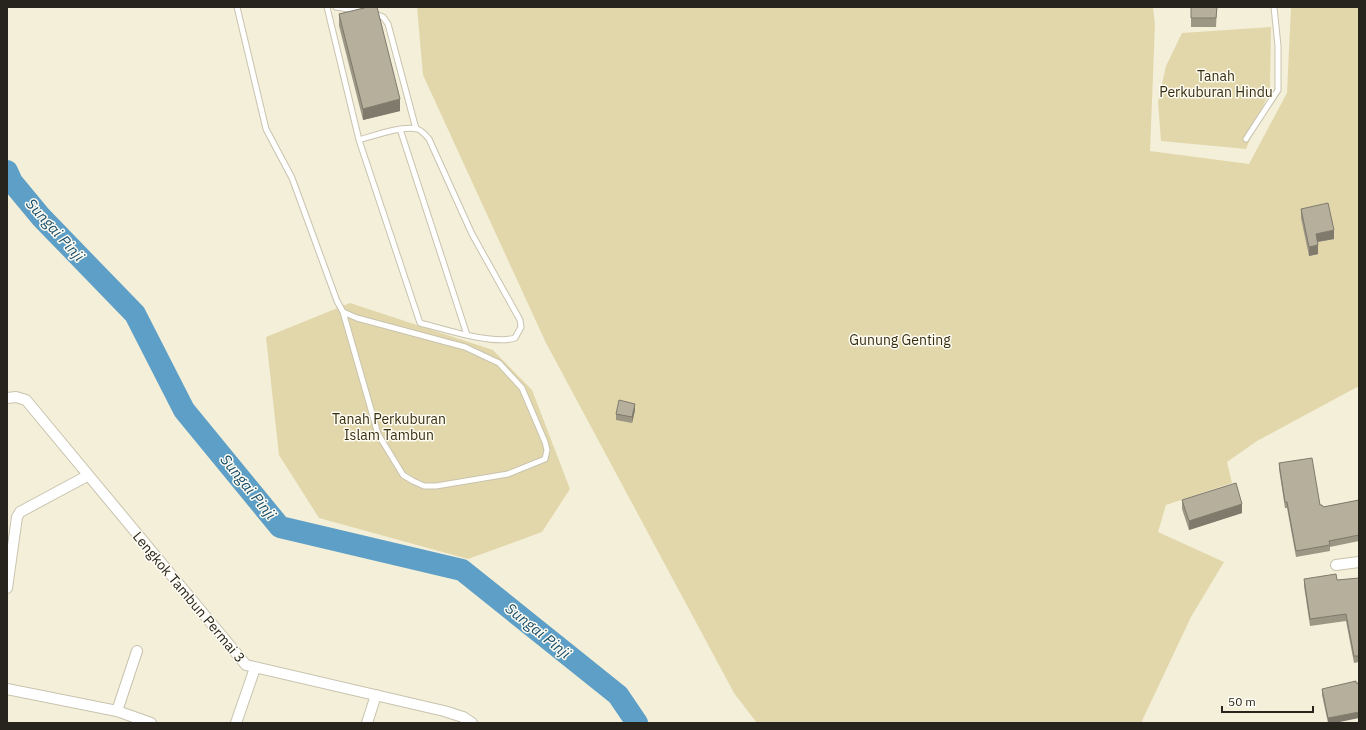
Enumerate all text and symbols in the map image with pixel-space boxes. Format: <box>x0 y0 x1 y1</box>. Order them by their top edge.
park label: Tanah Perkuburan Hindu <box>1159 67 1273 101</box>
water label: Sungai Pinji <box>22 194 89 265</box>
park label: Gunung Genting <box>849 331 951 349</box>
park label: Tanah Perkuburan Islam Tambun <box>332 410 446 444</box>
water label: Sungai Pinji <box>216 450 280 523</box>
street label: Lengkok Tambun Permai 3 <box>129 528 249 666</box>
water label: Sungai Pinji <box>502 599 575 663</box>
scale bar <box>1222 688 1313 714</box>
text: 50 m <box>1228 694 1256 709</box>

